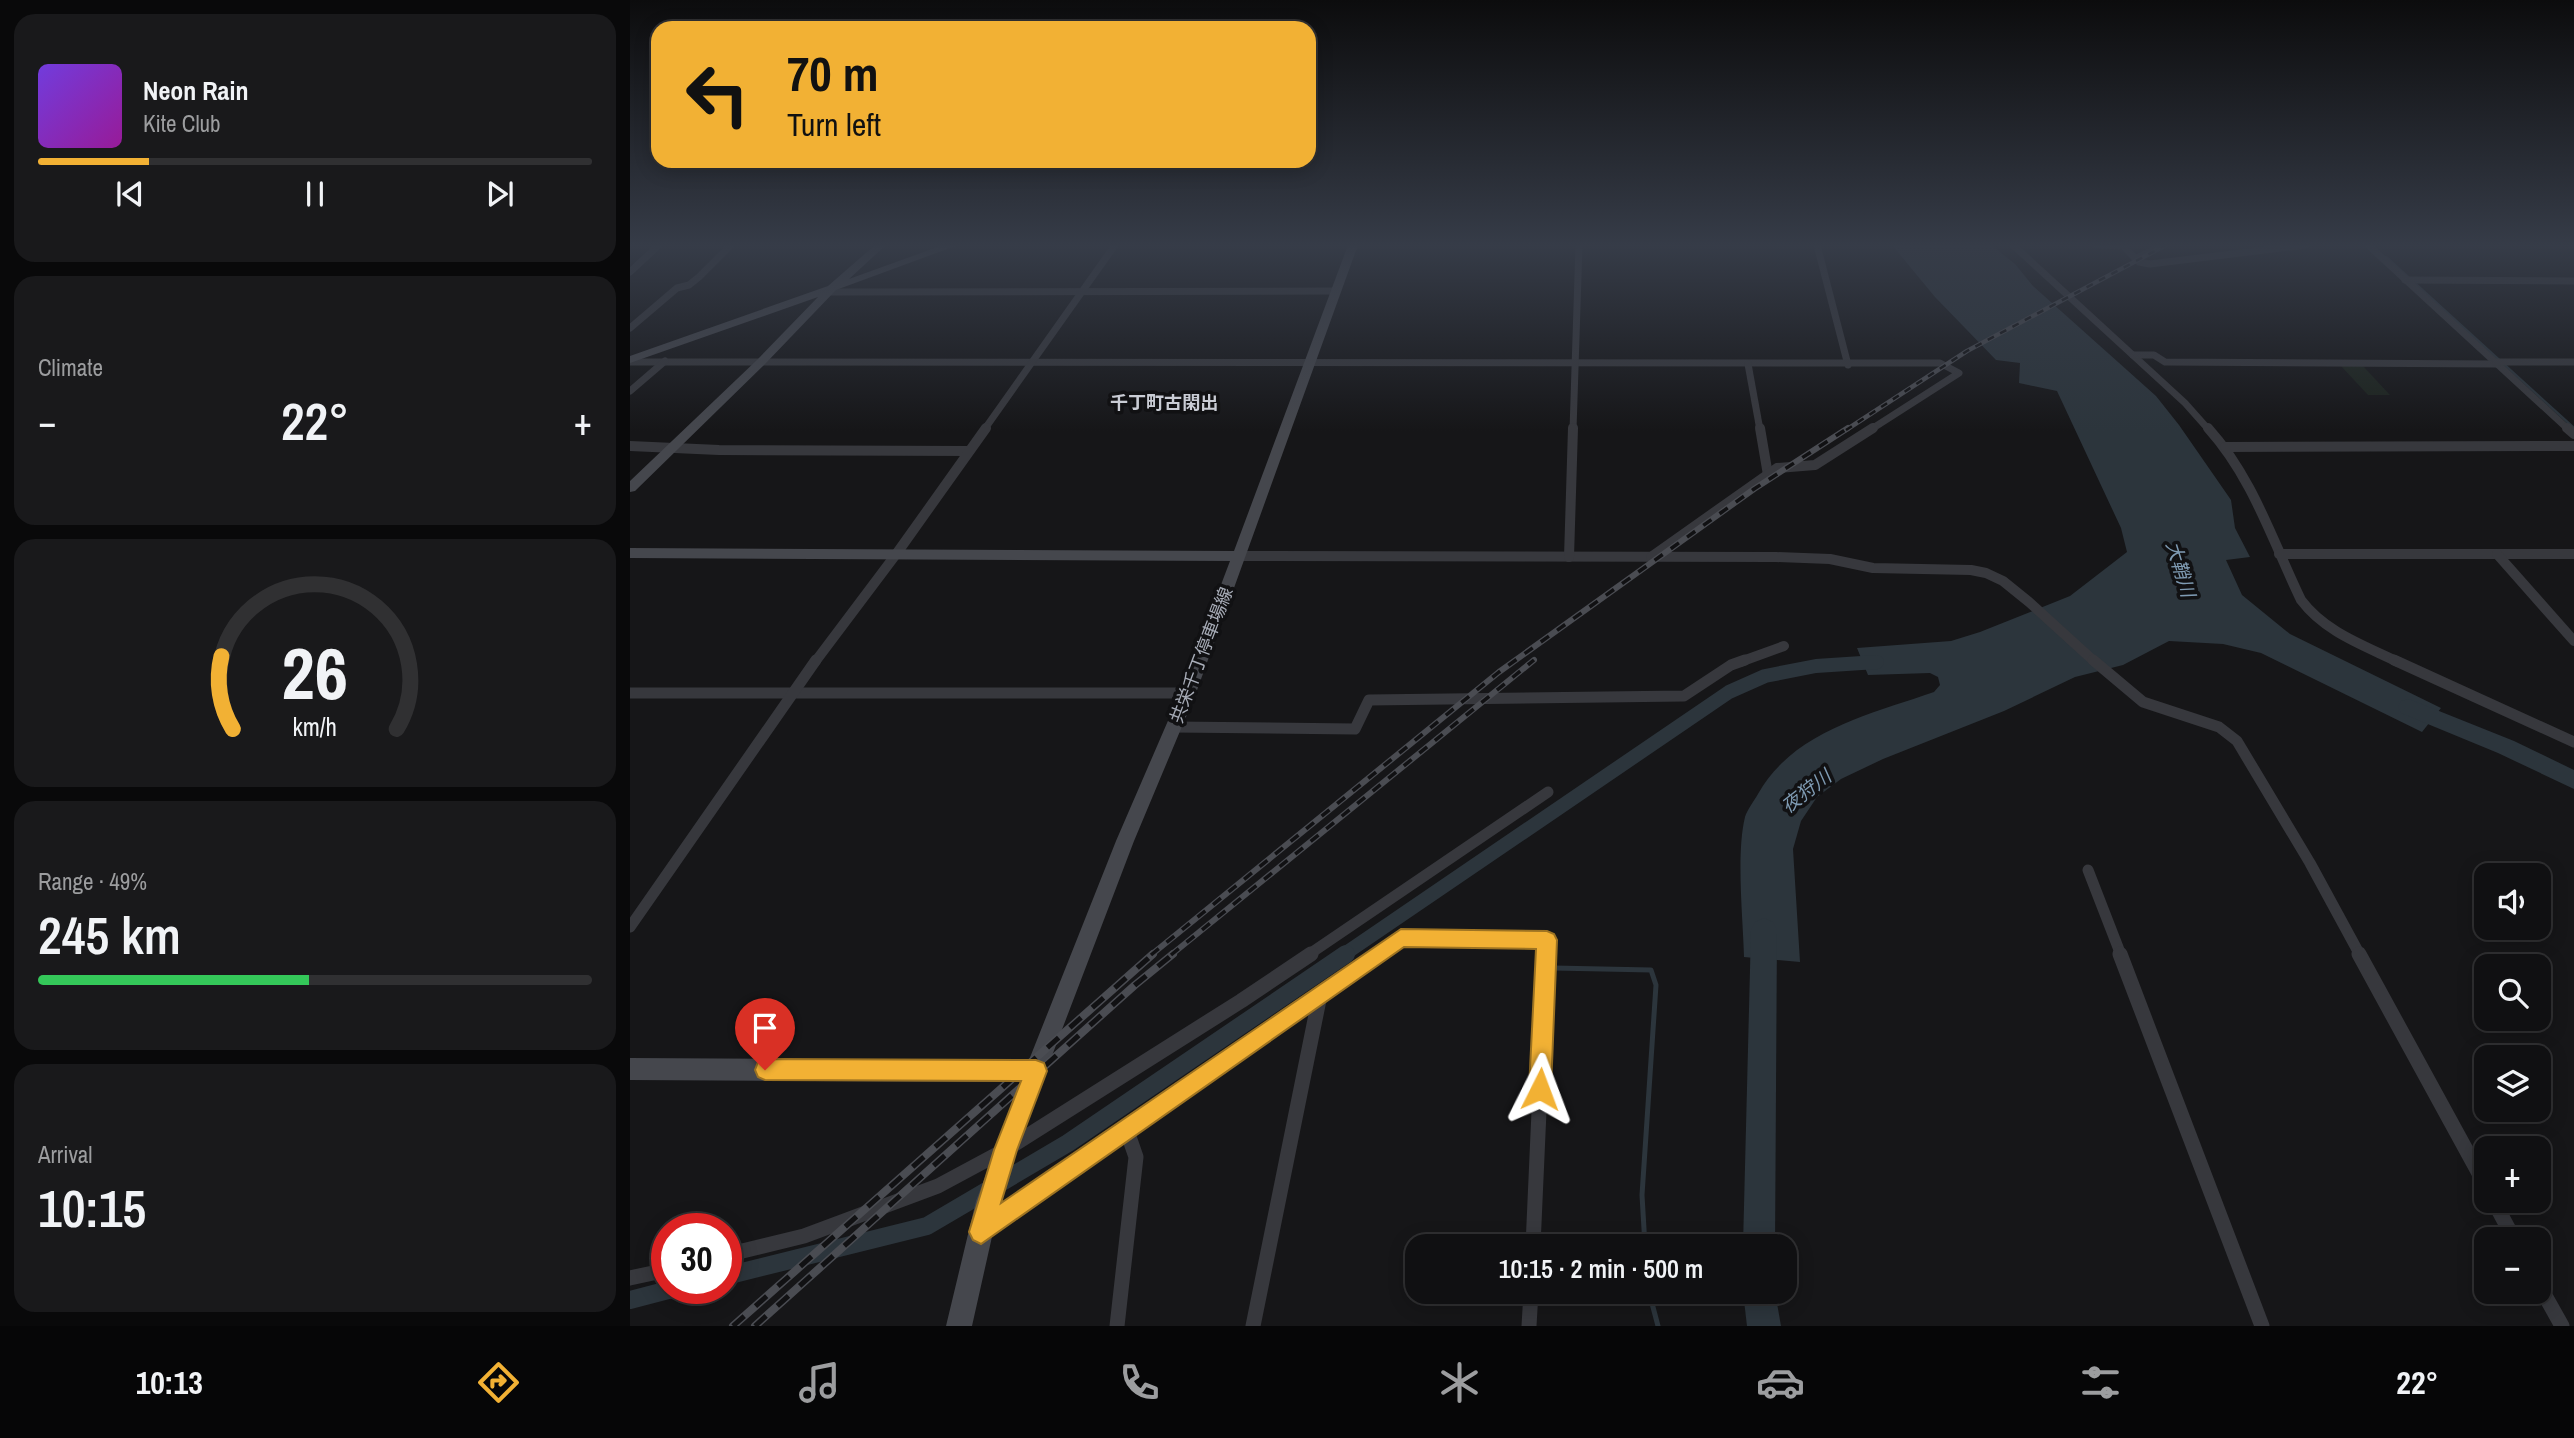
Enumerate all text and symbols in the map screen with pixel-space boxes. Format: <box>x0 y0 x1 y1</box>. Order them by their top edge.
text: 70 m <box>787 40 879 106</box>
icon: left <box>672 49 763 140</box>
text: Neon Rain <box>143 73 248 108</box>
text: Turn left <box>787 103 881 146</box>
text: Kite Club <box>143 108 221 139</box>
icon: previous <box>111 175 149 213</box>
icon: pause <box>296 175 334 213</box>
icon: next <box>481 175 519 213</box>
text: Climate <box>38 352 103 383</box>
text: 22° <box>281 386 349 456</box>
district label: 千丁町古閑出 <box>1110 390 1218 415</box>
text: − <box>38 396 56 447</box>
text: + <box>574 396 592 447</box>
water label: 大鞘川 <box>2160 538 2202 602</box>
street label: 共栄千丁停車場線 <box>1164 583 1238 727</box>
text: 26 <box>282 624 348 722</box>
text: km/h <box>293 710 337 744</box>
water label: 夜狩川 <box>1776 762 1838 819</box>
map controls <box>2474 863 2551 1304</box>
button: sound <box>2474 863 2551 940</box>
text: Range · 49% <box>38 866 147 897</box>
text: 245 km <box>38 900 181 970</box>
button: search <box>2474 954 2551 1031</box>
pin <box>735 998 795 1070</box>
icon: arrive <box>746 1009 784 1047</box>
button: layers <box>2474 1045 2551 1122</box>
position arrow <box>1503 1052 1577 1126</box>
button: + <box>2474 1136 2551 1213</box>
text: Arrival <box>38 1139 93 1170</box>
text: 10:15 <box>38 1173 146 1243</box>
speed limit sign: 30 <box>651 1213 742 1304</box>
button: − <box>2474 1227 2551 1304</box>
text: 10:15 · 2 min · 500 m <box>1499 1251 1703 1286</box>
icon: directions <box>474 1358 523 1407</box>
icon: music <box>795 1358 844 1407</box>
icon: phone <box>1115 1358 1164 1407</box>
icon: climate <box>1435 1358 1484 1407</box>
icon: car <box>1756 1358 1805 1407</box>
icon: filters <box>2076 1358 2125 1407</box>
text: 10:13 <box>136 1361 203 1404</box>
text: 22° <box>2396 1361 2438 1404</box>

